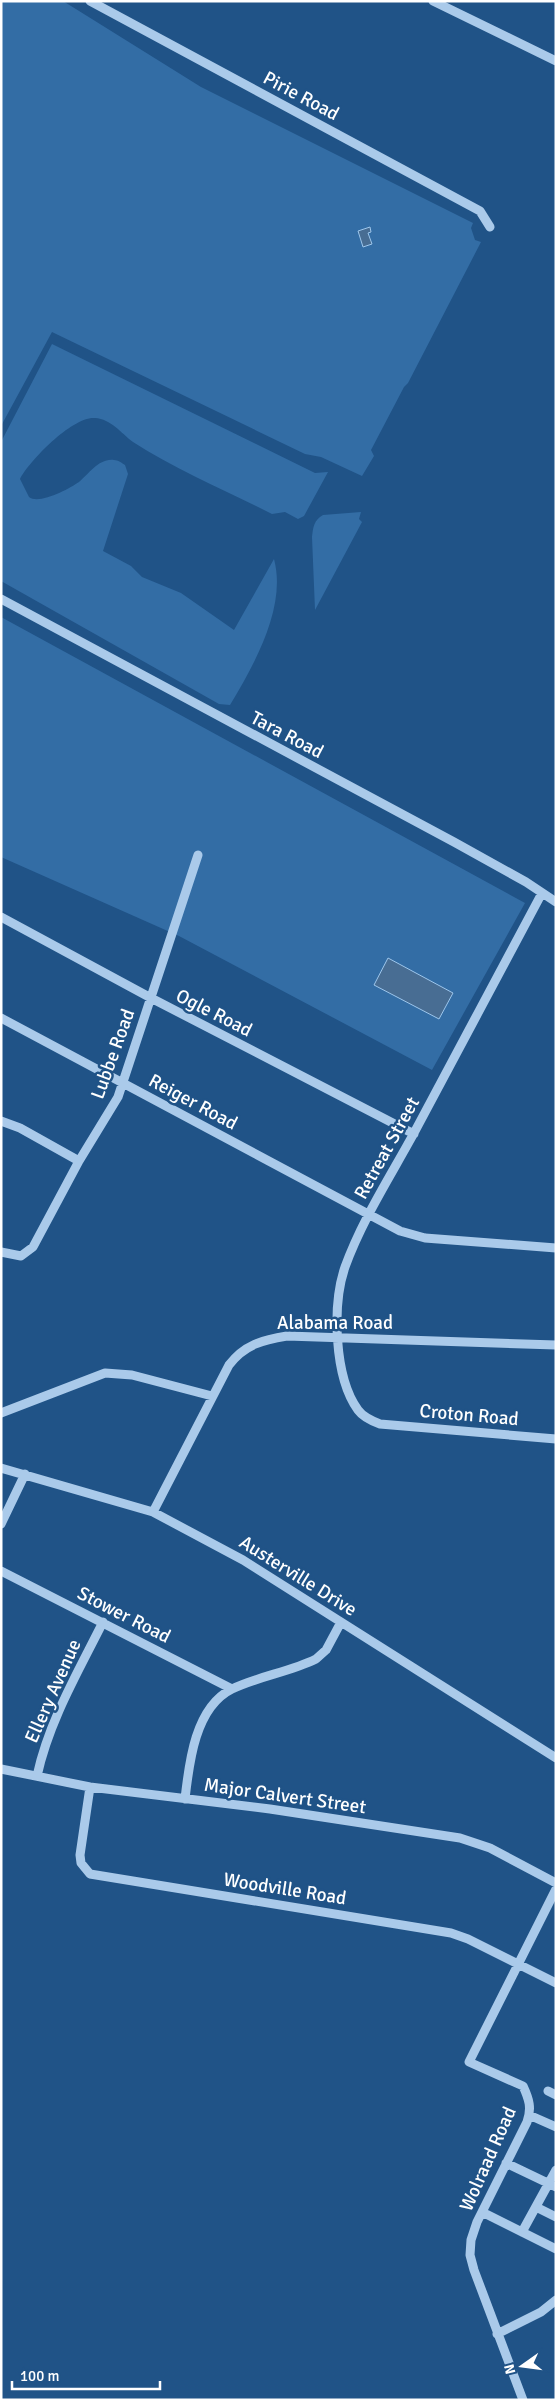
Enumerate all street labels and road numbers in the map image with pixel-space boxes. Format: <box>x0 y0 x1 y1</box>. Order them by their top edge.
street label: Pirie Road <box>259 66 343 126</box>
street label: Tara Road <box>247 706 327 764</box>
street label: Ogle Road <box>172 984 256 1042</box>
street label: Lubbe Road <box>86 1006 140 1102</box>
street label: Reiger Road <box>144 1069 242 1135</box>
street label: Retreat Street <box>349 1092 425 1203</box>
street label: Alabama Road <box>277 1311 393 1335</box>
street label: Croton Road <box>418 1399 520 1431</box>
street label: Austerville Drive <box>235 1530 361 1622</box>
street label: Stower Road <box>73 1581 175 1649</box>
street label: Ellery Avenue <box>19 1635 87 1747</box>
street label: Major Calvert Street <box>202 1773 368 1819</box>
street label: Woodville Road <box>222 1867 348 1911</box>
street label: Wolraad Road <box>454 2103 522 2215</box>

